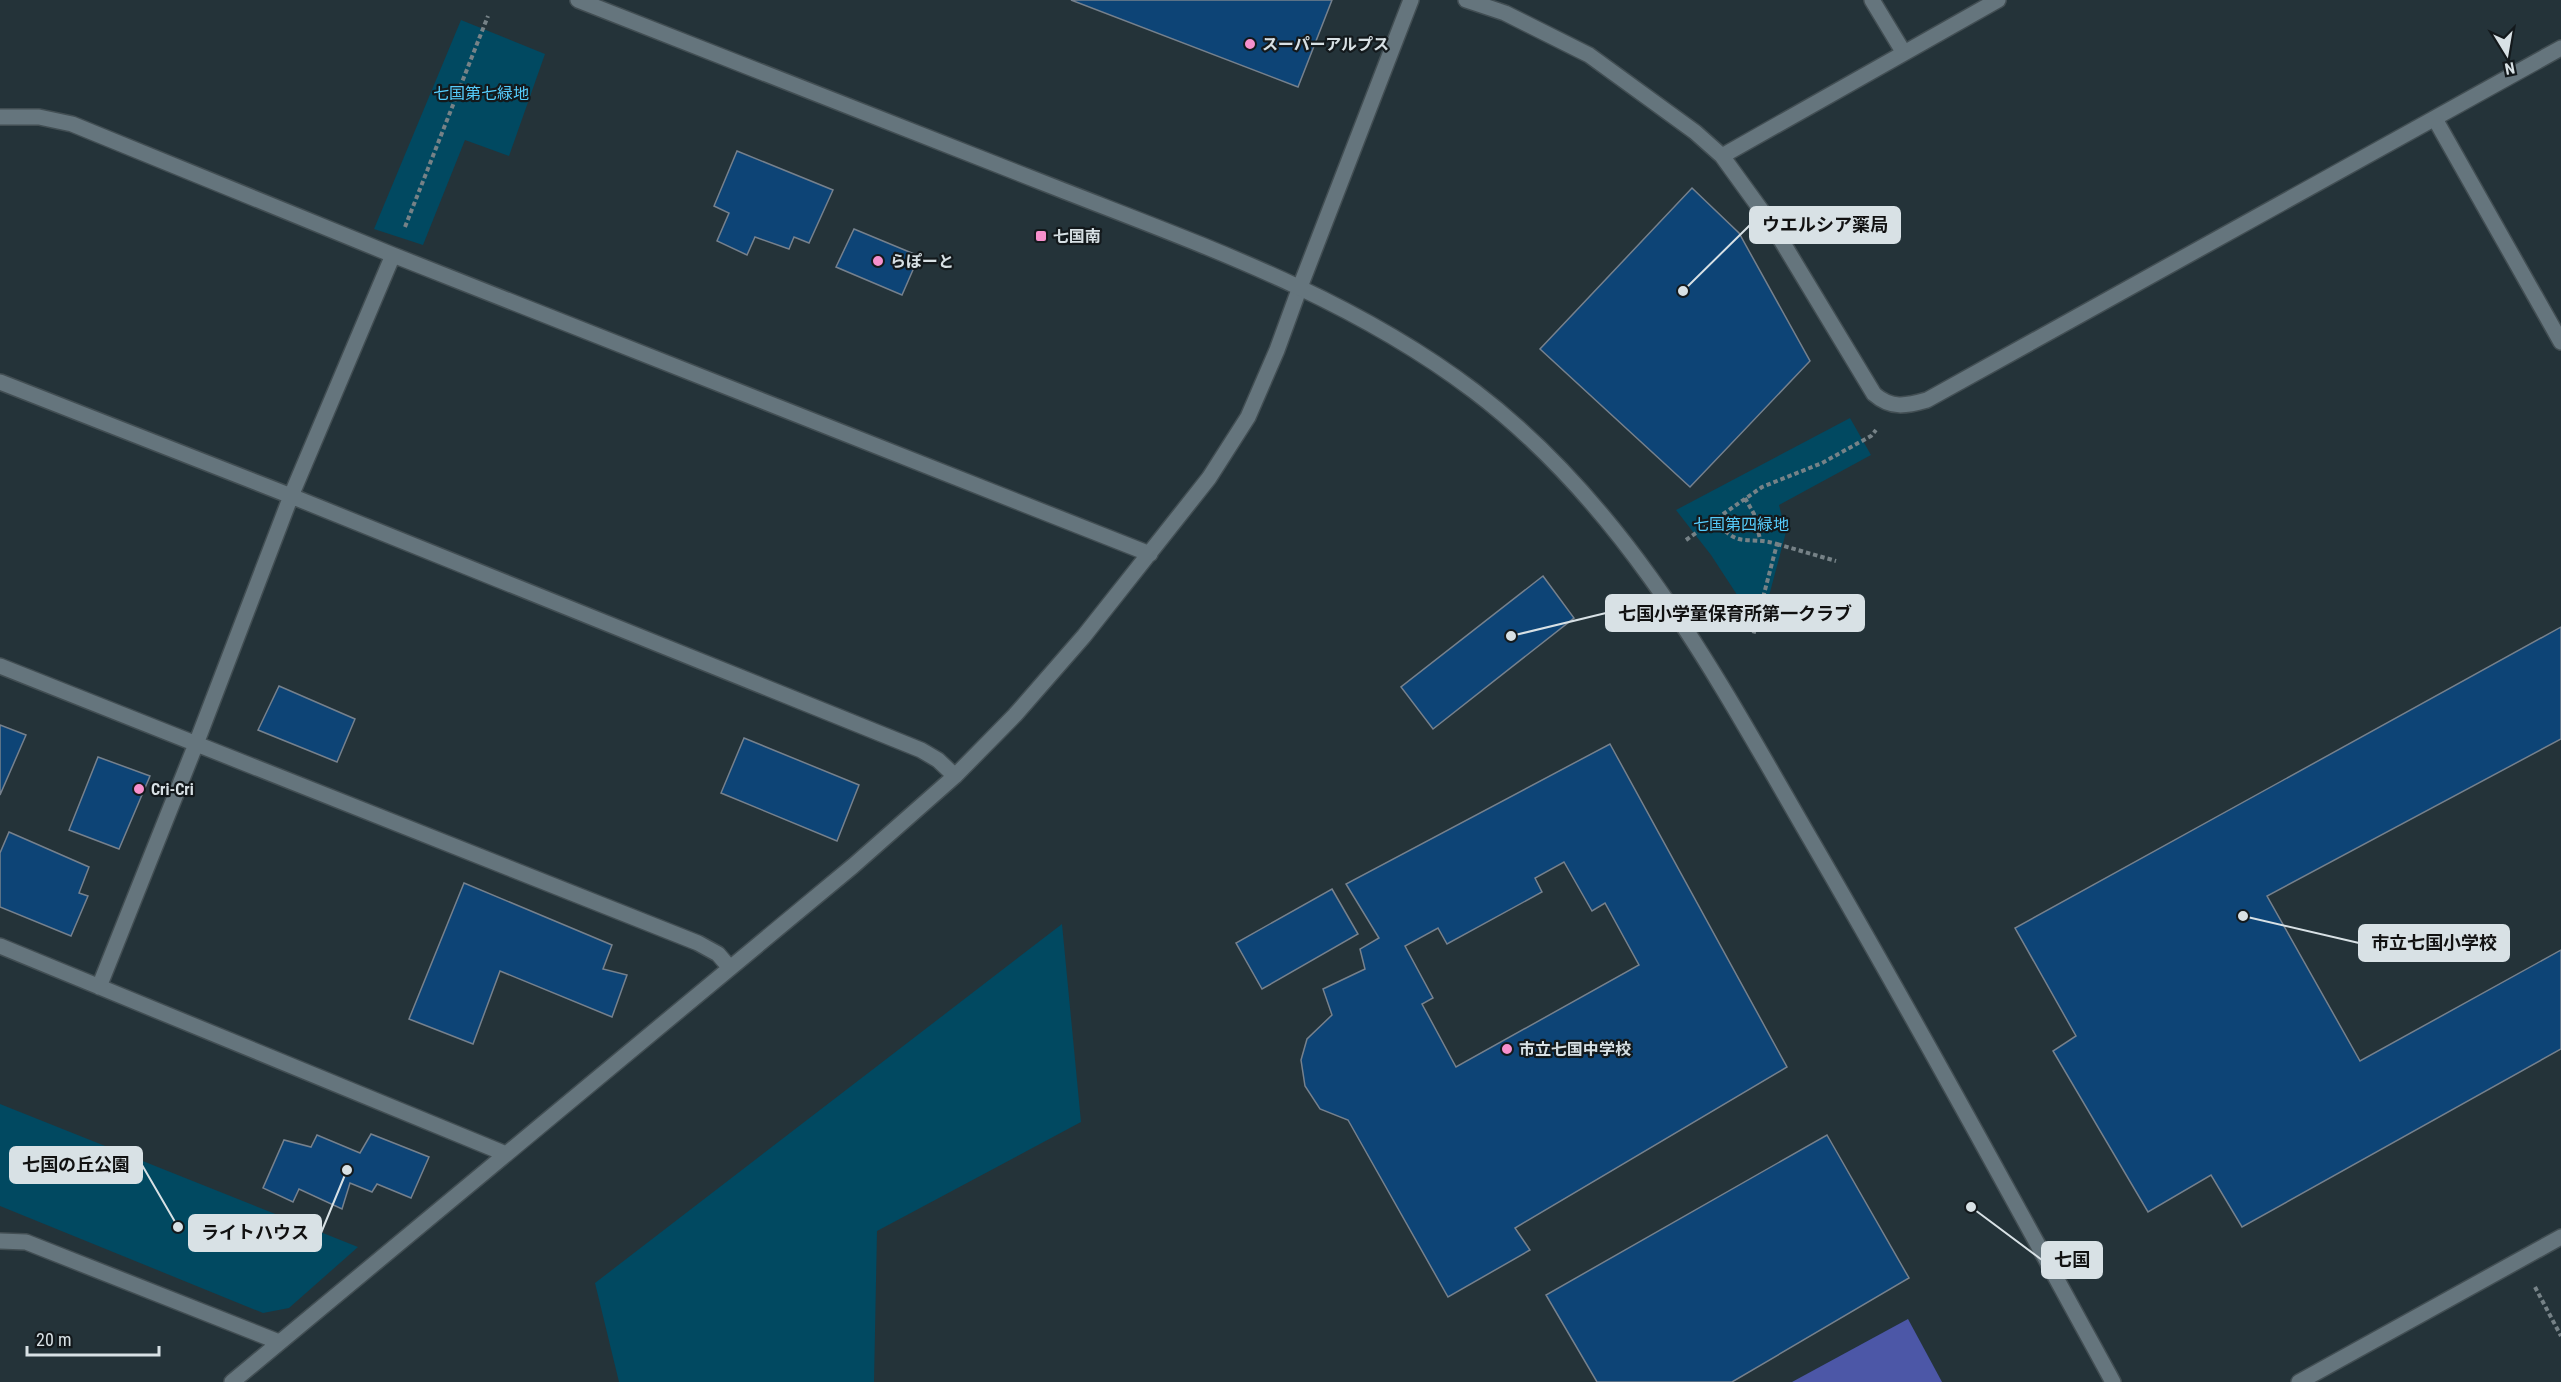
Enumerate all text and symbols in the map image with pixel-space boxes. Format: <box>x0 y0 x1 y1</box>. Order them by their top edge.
north arrow <box>2477 24 2537 84</box>
place label: スーパーアルプス <box>1262 35 1389 54</box>
marker: スーパーアルプス <box>1243 37 1257 51</box>
text: N <box>2503 58 2516 78</box>
park label: 七国第七緑地 <box>433 84 529 103</box>
callout: ウエルシア薬局 <box>1750 207 1900 243</box>
text: ウエルシア薬局 <box>1762 214 1888 235</box>
place label: 七国南 <box>1053 227 1101 246</box>
marker: 七国南 <box>1034 229 1048 243</box>
place label: らぽーと <box>890 252 954 271</box>
marker: らぽーと <box>871 254 885 268</box>
park label: 七国第四緑地 <box>1693 515 1789 534</box>
callout: 七国小学童保育所第一クラブ <box>1606 595 1864 631</box>
text: 七国小学童保育所第一クラブ <box>1618 603 1852 624</box>
place label: Cri-Cri <box>151 780 194 799</box>
marker: Cri-Cri <box>132 782 146 796</box>
callout: 市立七国小学校 <box>2359 925 2509 961</box>
text: 市立七国小学校 <box>2371 932 2497 953</box>
place label: 市立七国中学校 <box>1519 1040 1631 1059</box>
marker: 市立七国中学校 <box>1500 1042 1514 1056</box>
callout: 七国の丘公園 <box>10 1147 142 1183</box>
text: 七国の丘公園 <box>22 1154 130 1175</box>
callout: ライトハウス <box>189 1215 321 1251</box>
text: ライトハウス <box>201 1222 309 1243</box>
callout: 七国 <box>2042 1242 2102 1278</box>
text: 七国 <box>2054 1249 2090 1270</box>
scale bar <box>27 1319 159 1357</box>
text: 20 m <box>36 1329 71 1350</box>

